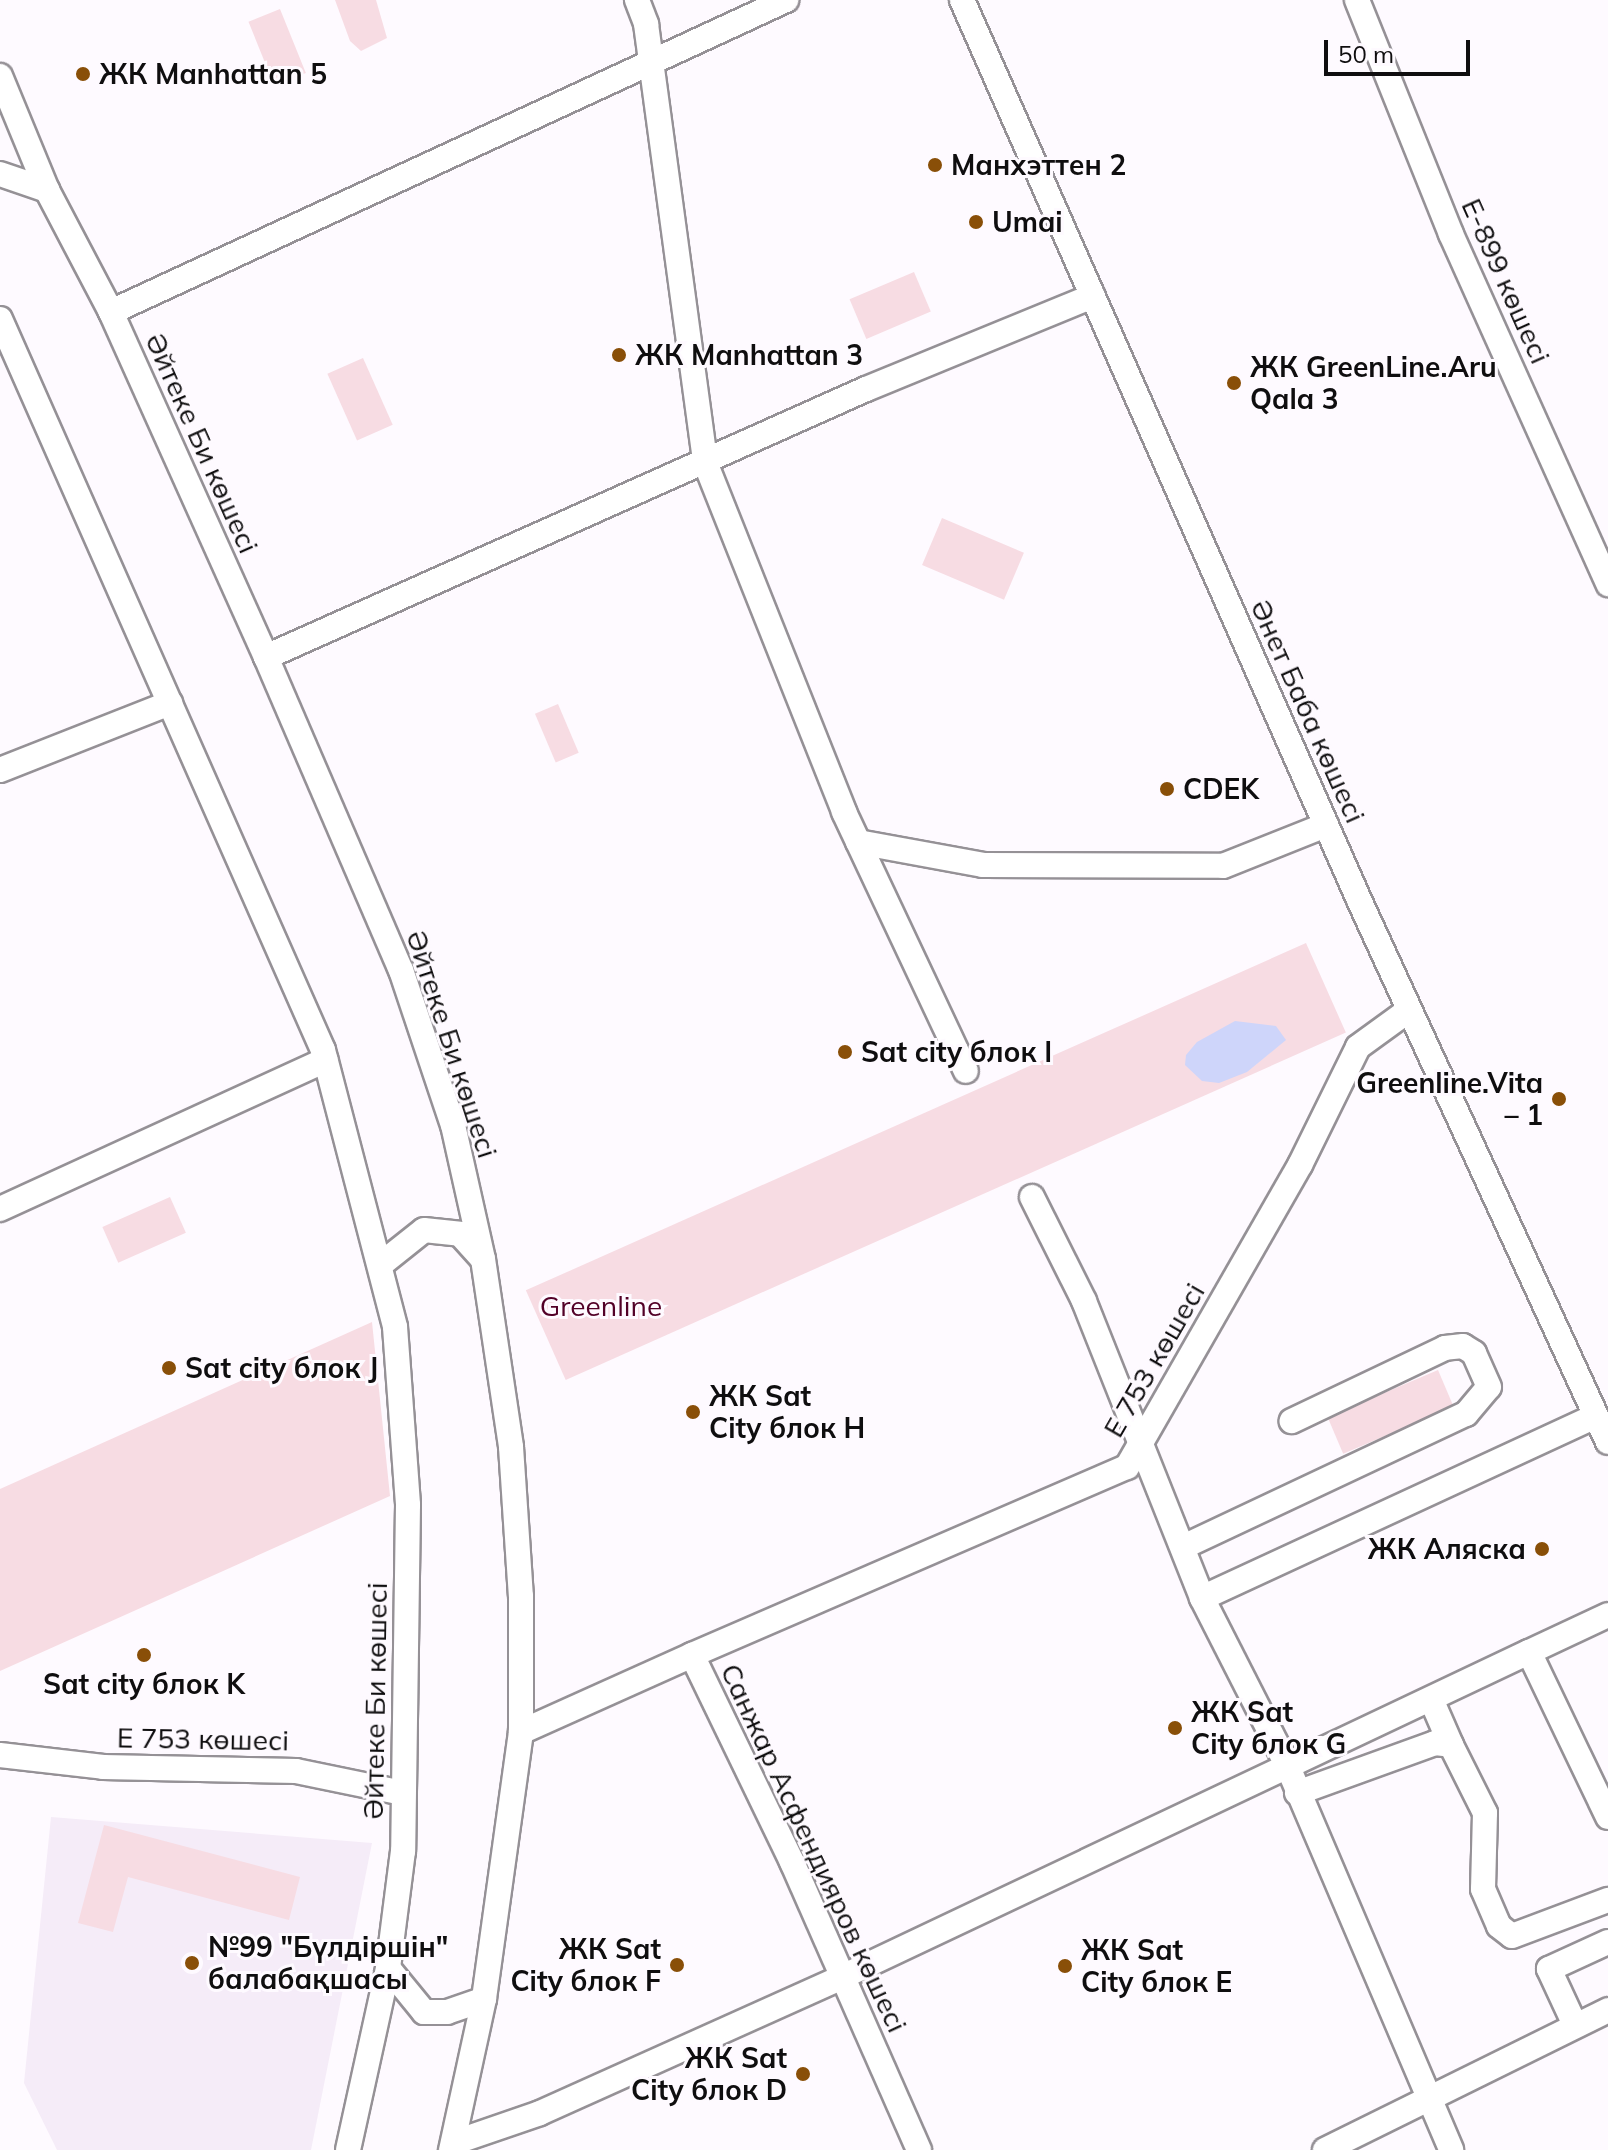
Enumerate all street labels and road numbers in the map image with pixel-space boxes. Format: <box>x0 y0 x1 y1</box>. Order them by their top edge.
street label: Е-899 көшесі <box>1455 193 1557 369</box>
street label: Әйтеке Би көшесі <box>138 328 266 558</box>
street label: Әнет Баба көшесі <box>1244 594 1372 828</box>
street label: Әйтеке Би көшесі <box>399 926 505 1162</box>
street label: Е 753 көшесі <box>1096 1277 1212 1443</box>
street label: Әйтеке Би көшесі <box>356 1582 394 1820</box>
street label: Санжар Асфендияров көшесі <box>714 1658 914 2038</box>
street label: Е 753 көшесі <box>117 1721 289 1757</box>

